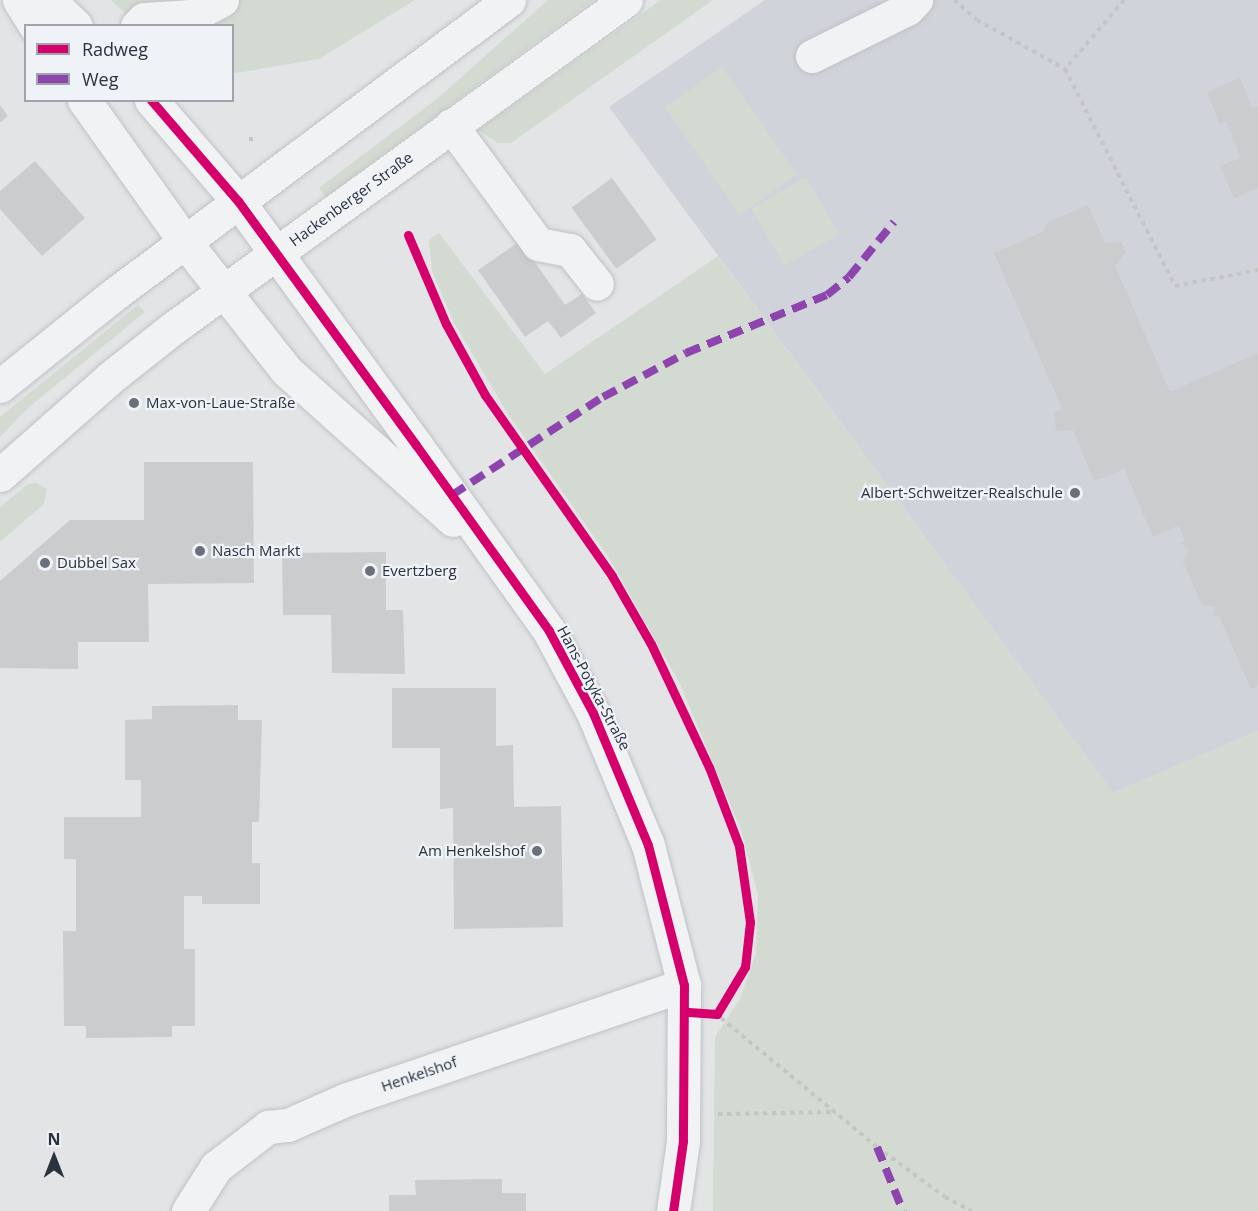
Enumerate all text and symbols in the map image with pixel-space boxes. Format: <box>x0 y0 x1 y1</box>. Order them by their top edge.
legend <box>24 24 234 102</box>
text: Radweg <box>82 37 148 61</box>
text: Weg <box>82 67 119 91</box>
street label: Hackenberger Straße <box>286 148 416 250</box>
place label: Max-von-Laue-Straße <box>146 394 295 412</box>
marker: Max-von-Laue-Straße <box>127 396 141 410</box>
place label: Albert-Schweitzer-Realschule <box>861 484 1063 502</box>
marker: Albert-Schweitzer-Realschule <box>1068 486 1082 500</box>
place label: Nasch Markt <box>212 542 300 560</box>
marker: Nasch Markt <box>193 544 207 558</box>
place label: Dubbel Sax <box>57 554 136 572</box>
marker: Dubbel Sax <box>38 556 52 570</box>
place label: Evertzberg <box>382 562 457 580</box>
marker: Evertzberg <box>363 564 377 578</box>
street label: Hans-Potyka-Straße <box>554 623 634 753</box>
place label: Am Henkelshof <box>419 842 525 860</box>
marker: Am Henkelshof <box>530 844 544 858</box>
street label: Henkelshof <box>379 1053 459 1095</box>
north arrow <box>24 1127 84 1187</box>
text: N <box>47 1128 61 1150</box>

